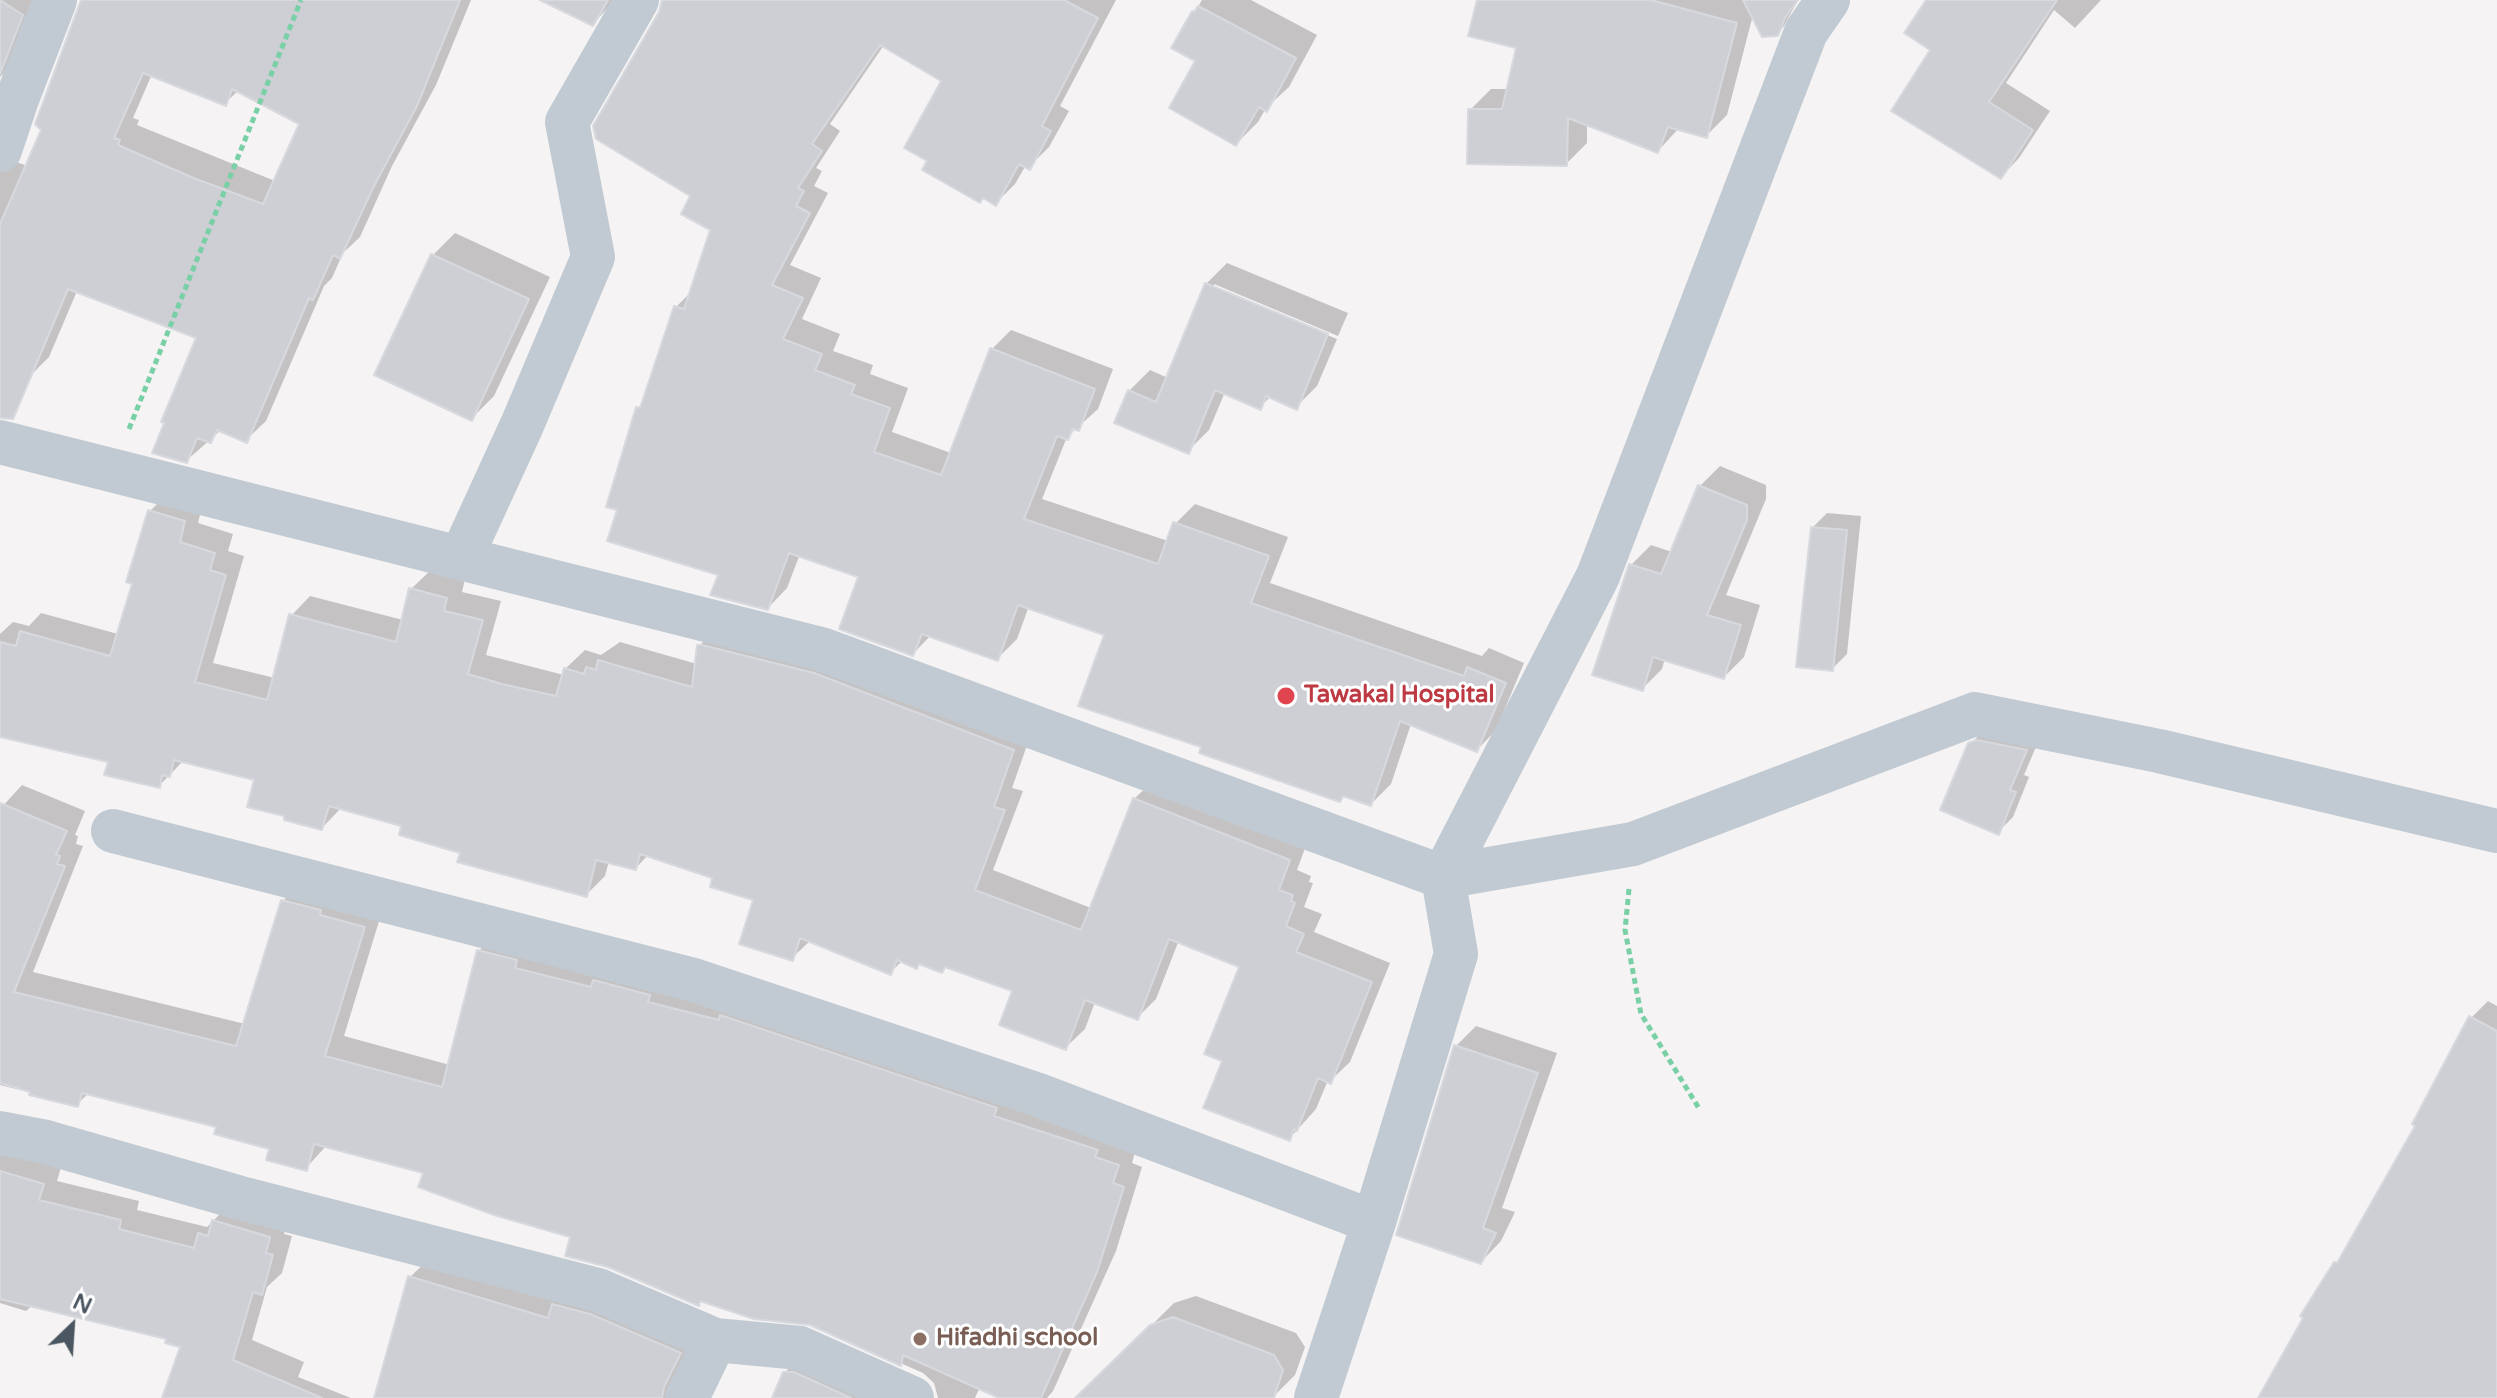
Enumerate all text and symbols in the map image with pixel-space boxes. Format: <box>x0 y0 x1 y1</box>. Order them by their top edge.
place label: Tawakal Hospital <box>1304 682 1495 710</box>
marker: Tawakal Hospital <box>1275 685 1297 707</box>
north arrow <box>32 1286 112 1366</box>
text: N <box>69 1289 96 1320</box>
place label: Hifadhi school <box>936 1325 1098 1353</box>
marker: Hifadhi school <box>911 1330 929 1348</box>

